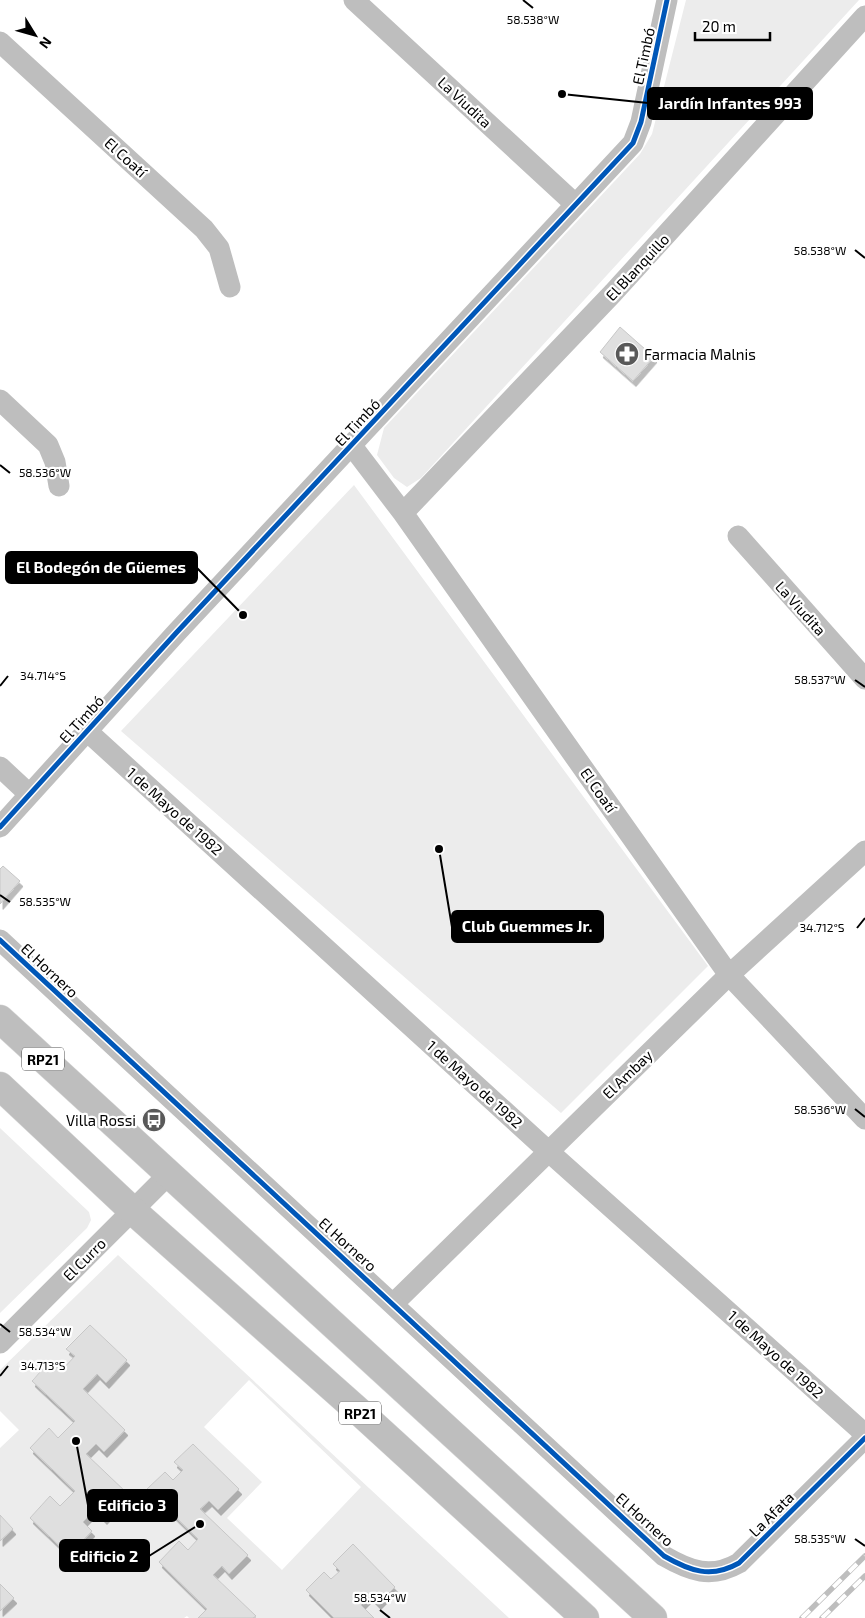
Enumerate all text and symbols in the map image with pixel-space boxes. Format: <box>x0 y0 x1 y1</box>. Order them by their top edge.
north arrow <box>10 10 60 60</box>
scale bar <box>695 10 770 42</box>
text: 58.538°W <box>507 12 559 26</box>
text: 20 m <box>702 17 736 35</box>
street label: El Timbó <box>628 26 658 86</box>
text: N <box>36 34 56 52</box>
street label: La Viudita <box>435 73 495 131</box>
callout: Jardín Infantes 993 <box>648 88 812 119</box>
text: Jardín Infantes 993 <box>658 93 802 112</box>
street label: El Coatí <box>101 133 152 181</box>
street label: El Blanquillo <box>602 230 672 304</box>
text: 58.538°W <box>794 243 846 257</box>
pharmacy icon: Farmacia Malnis <box>614 341 640 367</box>
place label: Farmacia Malnis <box>644 345 756 363</box>
street label: El Timbó <box>331 395 383 449</box>
text: 58.536°W <box>19 465 71 479</box>
callout: El Bodegón de Güemes <box>6 552 197 583</box>
text: El Bodegón de Güemes <box>16 557 186 576</box>
street label: La Viudita <box>772 577 830 639</box>
text: 34.714°S <box>20 668 66 682</box>
text: 58.537°W <box>794 672 846 686</box>
street label: El Timbó <box>55 691 107 747</box>
street label: 1 de Mayo de 1982 <box>123 763 227 859</box>
street label: El Coatí <box>577 764 622 817</box>
text: 58.535°W <box>19 894 71 908</box>
callout: Club Guemmes Jr. <box>452 911 603 942</box>
text: Club Guemmes Jr. <box>462 916 592 935</box>
text: 34.712°S <box>799 920 845 934</box>
street label: El Hornero <box>18 939 82 1001</box>
street label: 1 de Mayo de 1982 <box>423 1036 527 1132</box>
street label: El Ambay <box>598 1046 656 1102</box>
road number: RP21 <box>22 1048 64 1070</box>
text: 58.536°W <box>794 1102 846 1116</box>
bus stop icon: Villa Rossi <box>141 1107 167 1133</box>
place label: Villa Rossi <box>66 1111 136 1129</box>
street label: El Hornero <box>315 1213 381 1275</box>
street label: El Curro <box>59 1234 109 1284</box>
street label: 1 de Mayo de 1982 <box>724 1306 828 1402</box>
text: 58.534°W <box>19 1324 71 1338</box>
text: 34.713°S <box>20 1358 66 1372</box>
road number: RP21 <box>339 1402 381 1425</box>
street label: El Hornero <box>612 1488 678 1550</box>
street label: La Afata <box>745 1488 797 1540</box>
callout: Edificio 3 <box>88 1490 177 1521</box>
text: Edificio 3 <box>98 1495 166 1514</box>
text: 58.535°W <box>794 1531 846 1545</box>
callout: Edificio 2 <box>60 1540 149 1571</box>
text: Edificio 2 <box>70 1546 138 1565</box>
text: 58.534°W <box>354 1590 406 1604</box>

